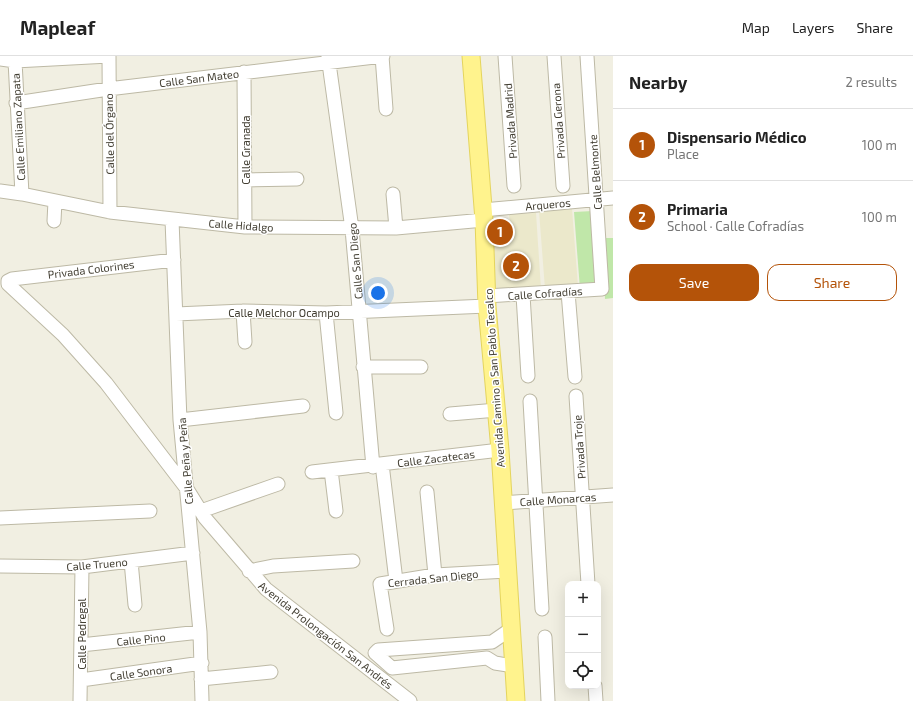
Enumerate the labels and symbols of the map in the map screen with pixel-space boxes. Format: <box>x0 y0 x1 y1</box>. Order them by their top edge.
street label: Calle San Mateo <box>158 67 240 89</box>
street label: Calle Emiliano Zapata <box>9 73 27 181</box>
street label: Privada Madrid <box>501 83 519 159</box>
street label: Privada Gerona <box>549 83 567 159</box>
street label: Calle del Órgano <box>102 93 116 175</box>
street label: Calle Granada <box>239 115 252 185</box>
street label: Calle Belmonte <box>586 134 604 210</box>
street label: Arqueros <box>525 195 572 212</box>
street label: Calle Hidalgo <box>208 216 274 234</box>
pin: 1 <box>487 217 513 247</box>
street label: Calle San Diego <box>345 222 365 300</box>
pin: 2 <box>503 251 529 281</box>
street label: Privada Colorines <box>47 257 136 281</box>
your location <box>368 283 388 303</box>
street label: Calle Cofradías <box>507 284 583 302</box>
street label: Avenida Camino a San Pablo Tecalco <box>481 288 507 468</box>
street label: Calle Melchor Ocampo <box>228 306 340 319</box>
street label: Privada Troje <box>570 414 589 480</box>
street label: Calle Peña y Peña <box>175 417 195 505</box>
street label: Calle Zacatecas <box>396 447 476 469</box>
street label: Calle Monarcas <box>519 490 597 508</box>
street label: Calle Trueno <box>66 555 128 573</box>
street label: Cerrada San Diego <box>387 567 479 589</box>
street label: Avenida Prolongación San Andrés <box>256 579 396 692</box>
street label: Calle Pedregal <box>75 598 88 670</box>
street label: Calle Pino <box>116 630 166 648</box>
street label: Calle Sonora <box>109 661 173 683</box>

